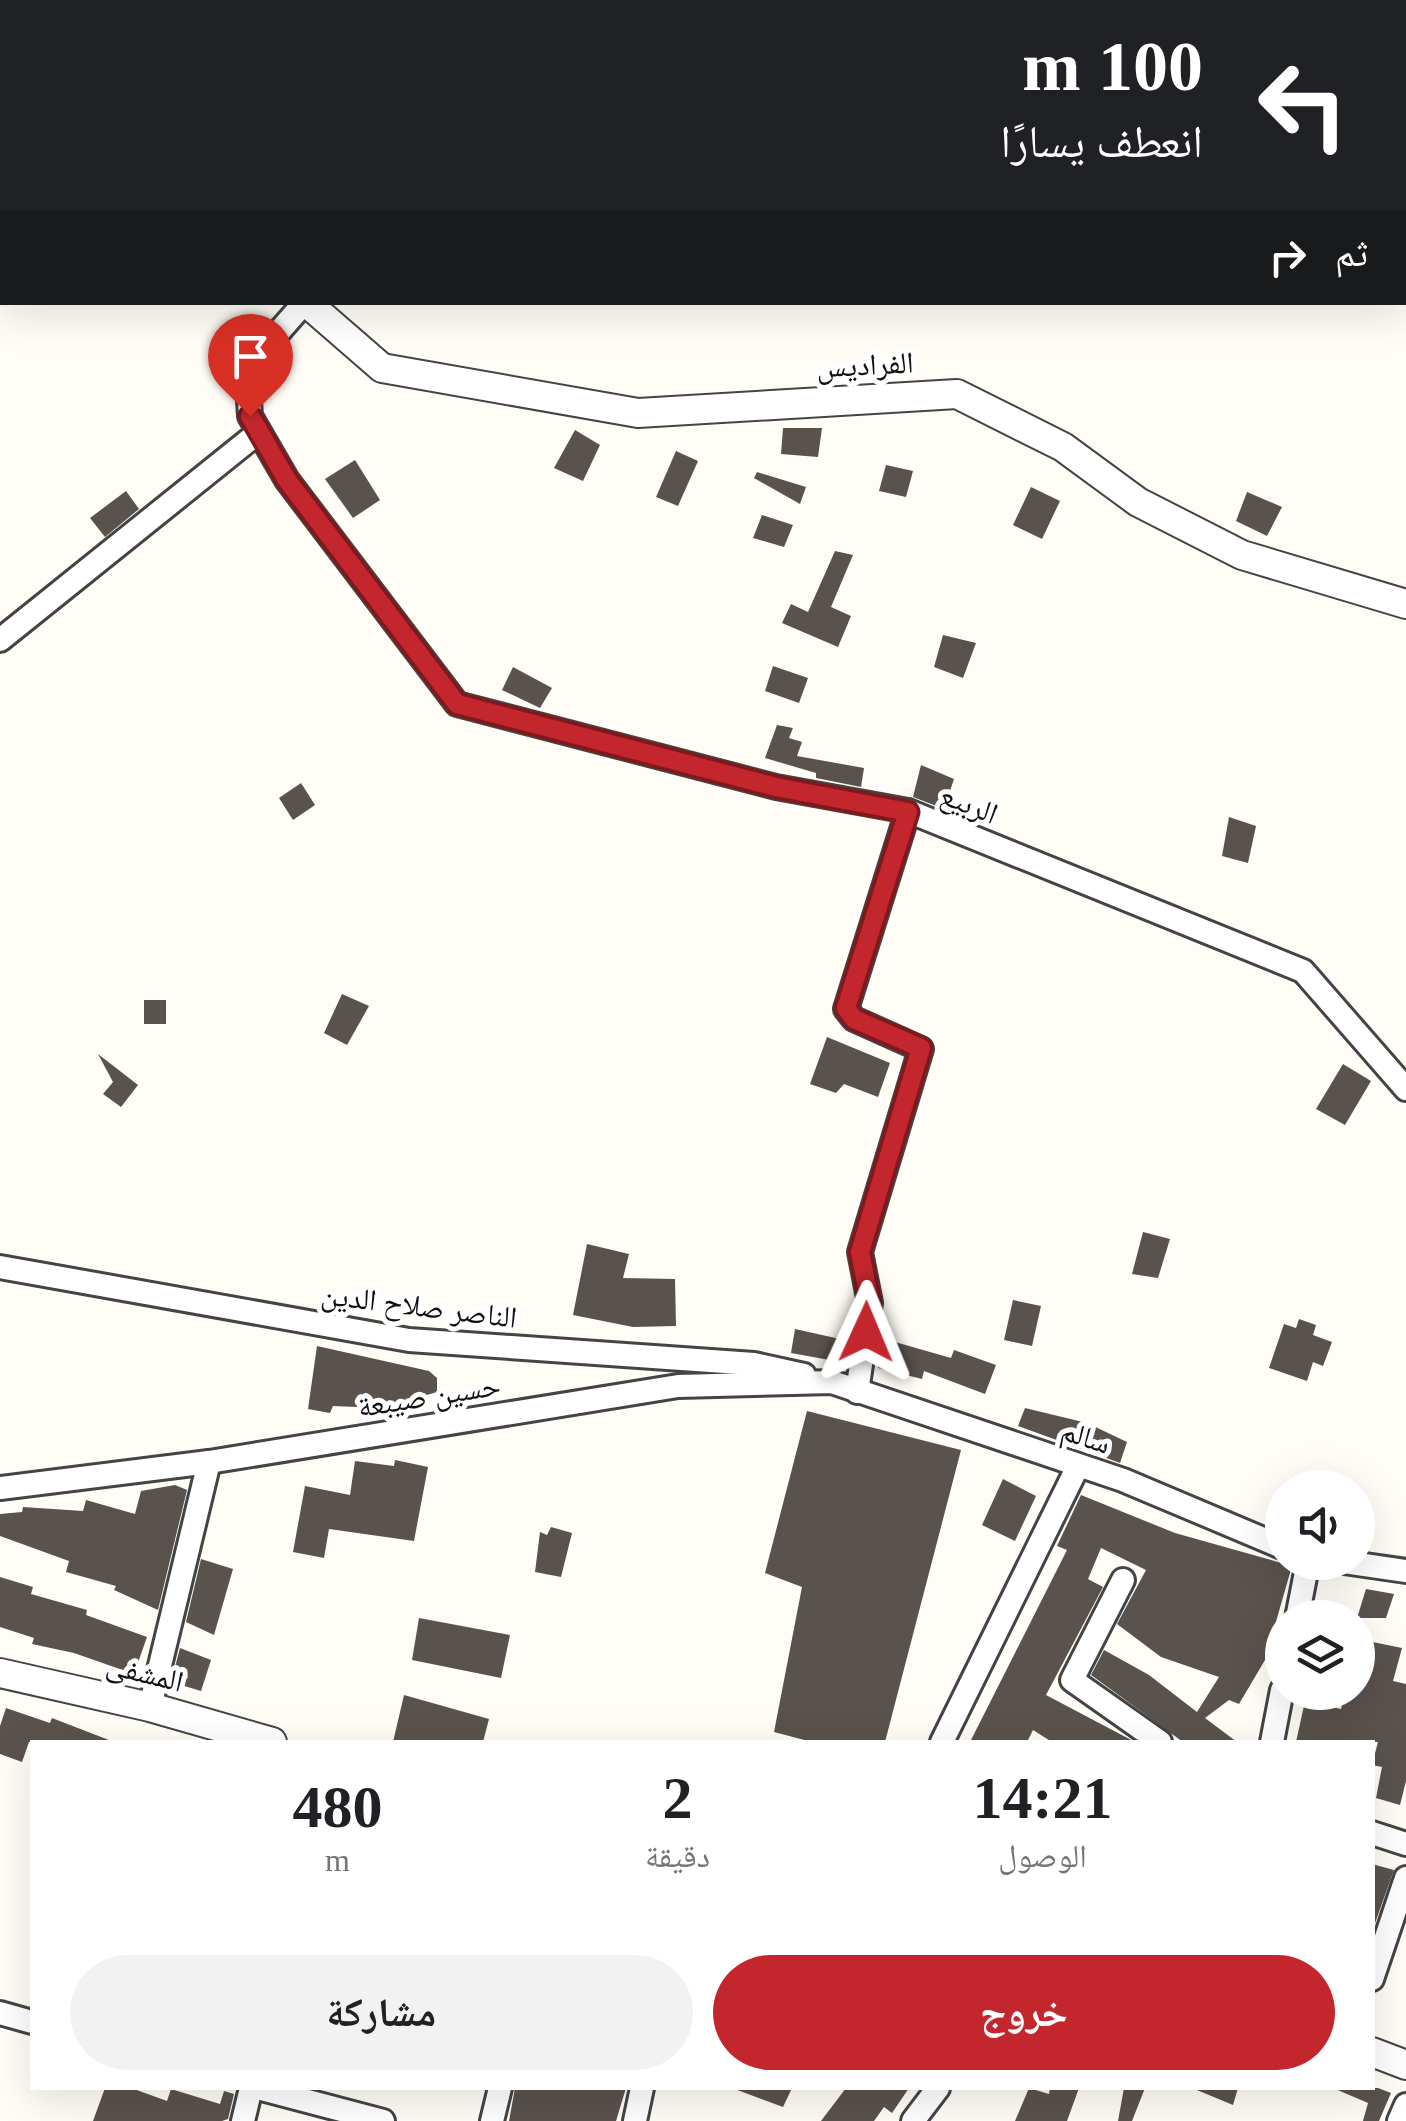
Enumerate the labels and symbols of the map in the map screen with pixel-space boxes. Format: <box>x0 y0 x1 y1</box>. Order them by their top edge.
pin <box>208 314 293 417</box>
street label: الفراديس <box>815 345 915 386</box>
street label: الربيع <box>935 777 1003 833</box>
street label: الناصر صلاح الدين <box>319 1277 519 1337</box>
position arrow <box>814 1280 918 1384</box>
street label: حسين صيبعة <box>355 1368 503 1425</box>
street label: سالم <box>1056 1413 1115 1464</box>
street label: المشفى <box>103 1647 187 1700</box>

